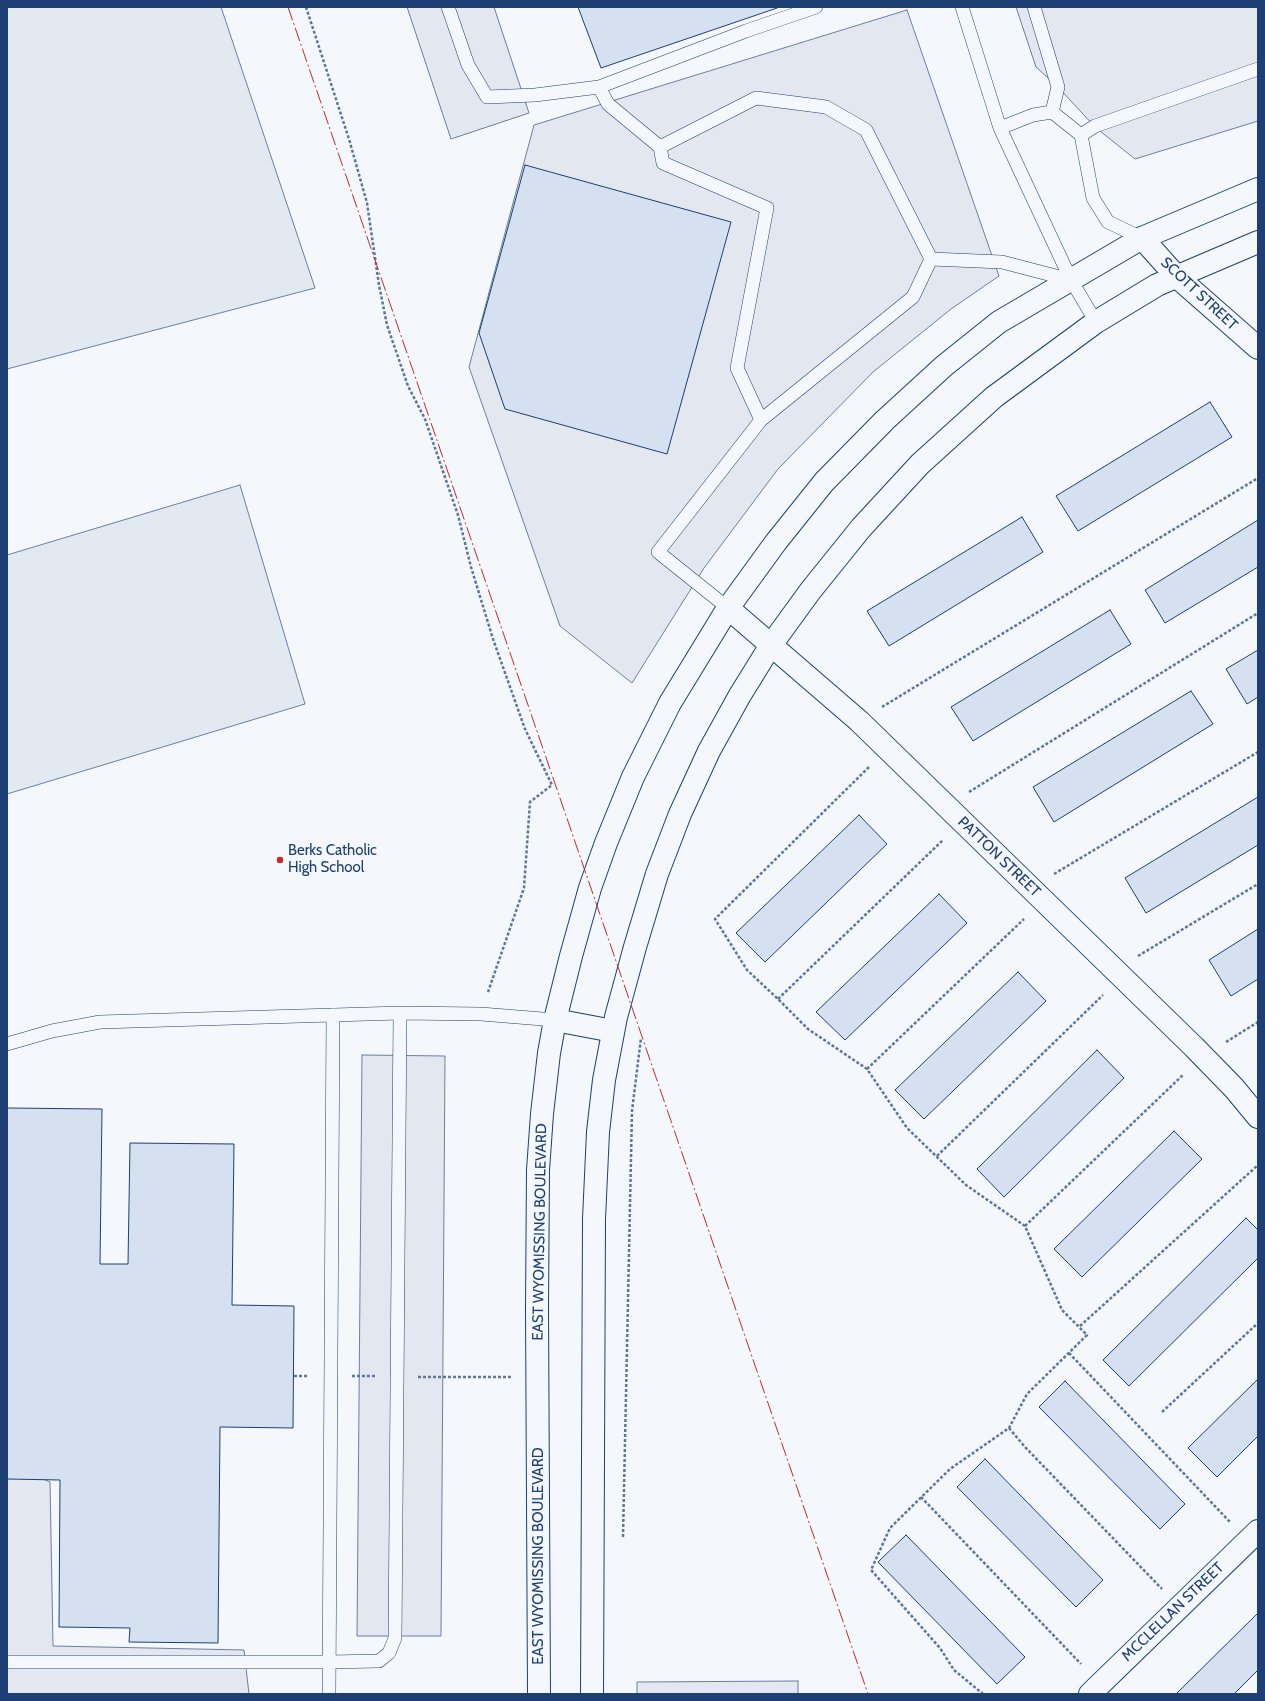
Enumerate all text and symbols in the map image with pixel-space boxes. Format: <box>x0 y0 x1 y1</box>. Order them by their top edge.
street label: SCOTT STREET <box>1157 254 1241 334</box>
street label: PATTON STREET <box>954 813 1044 901</box>
place label: Berks Catholic High School <box>288 842 377 877</box>
marker: Berks Catholic High School <box>275 855 285 865</box>
street label: EAST WYOMISSING BOULEVARD <box>529 1123 551 1341</box>
street label: EAST WYOMISSING BOULEVARD <box>530 1447 548 1665</box>
street label: MCCLELLAN STREET <box>1118 1559 1228 1665</box>

